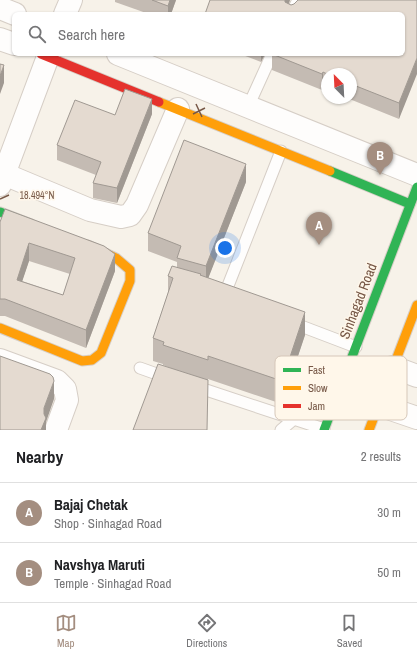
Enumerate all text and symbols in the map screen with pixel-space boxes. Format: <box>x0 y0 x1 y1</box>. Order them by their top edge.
search box <box>12 12 405 56</box>
icon: search <box>26 23 48 45</box>
text: Search here <box>58 24 125 45</box>
north arrow <box>321 68 357 104</box>
pin: B <box>367 142 393 175</box>
text: 18.494°N <box>20 189 55 202</box>
pin: A <box>306 212 332 245</box>
your location <box>215 238 235 258</box>
street label: Sinhagad Road <box>335 261 381 341</box>
legend <box>275 356 407 420</box>
text: Fast <box>308 363 326 377</box>
text: Slow <box>308 381 328 395</box>
text: Jam <box>308 399 325 413</box>
text: Nearby <box>16 445 63 468</box>
text: 2 results <box>361 448 401 465</box>
text: Bajaj Chetak <box>54 494 128 515</box>
text: A <box>25 504 33 521</box>
text: 30 m <box>377 504 401 521</box>
text: Shop · Sinhagad Road <box>54 515 162 532</box>
text: Navshya Maruti <box>54 554 145 575</box>
text: B <box>25 564 33 581</box>
text: 50 m <box>377 564 401 581</box>
text: Temple · Sinhagad Road <box>54 575 171 592</box>
tab: Map <box>55 612 77 650</box>
tab: Directions <box>186 612 227 650</box>
tab: Saved <box>337 612 362 650</box>

